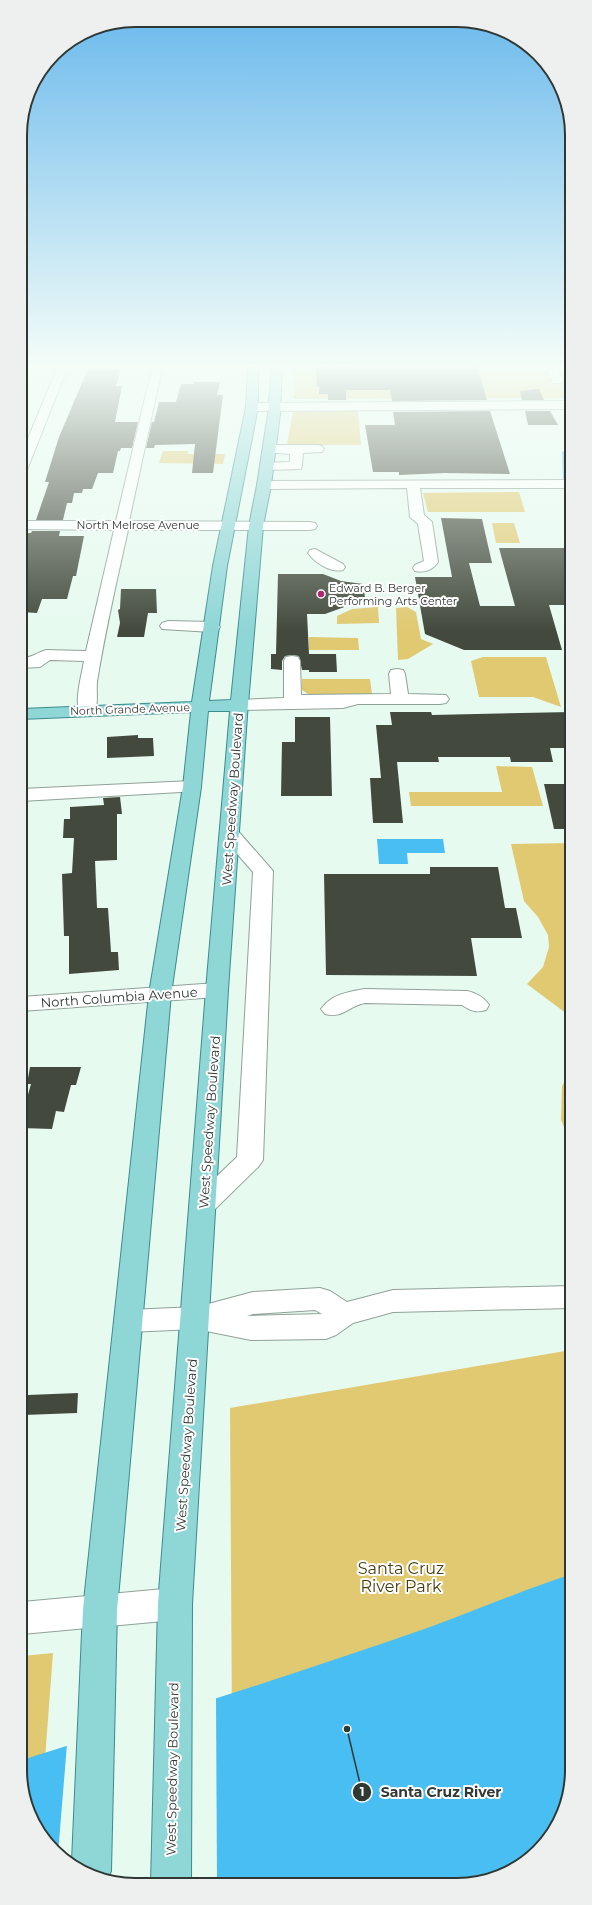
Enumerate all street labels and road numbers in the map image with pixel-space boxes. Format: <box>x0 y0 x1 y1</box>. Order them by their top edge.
street label: North Melrose Avenue <box>77 518 200 532</box>
street label: North Grande Avenue <box>70 700 191 718</box>
street label: West Speedway Boulevard <box>218 712 246 886</box>
street label: North Columbia Avenue <box>40 984 198 1010</box>
street label: West Speedway Boulevard <box>195 1035 223 1209</box>
street label: West Speedway Boulevard <box>172 1358 200 1532</box>
street label: West Speedway Boulevard <box>162 1682 182 1856</box>

